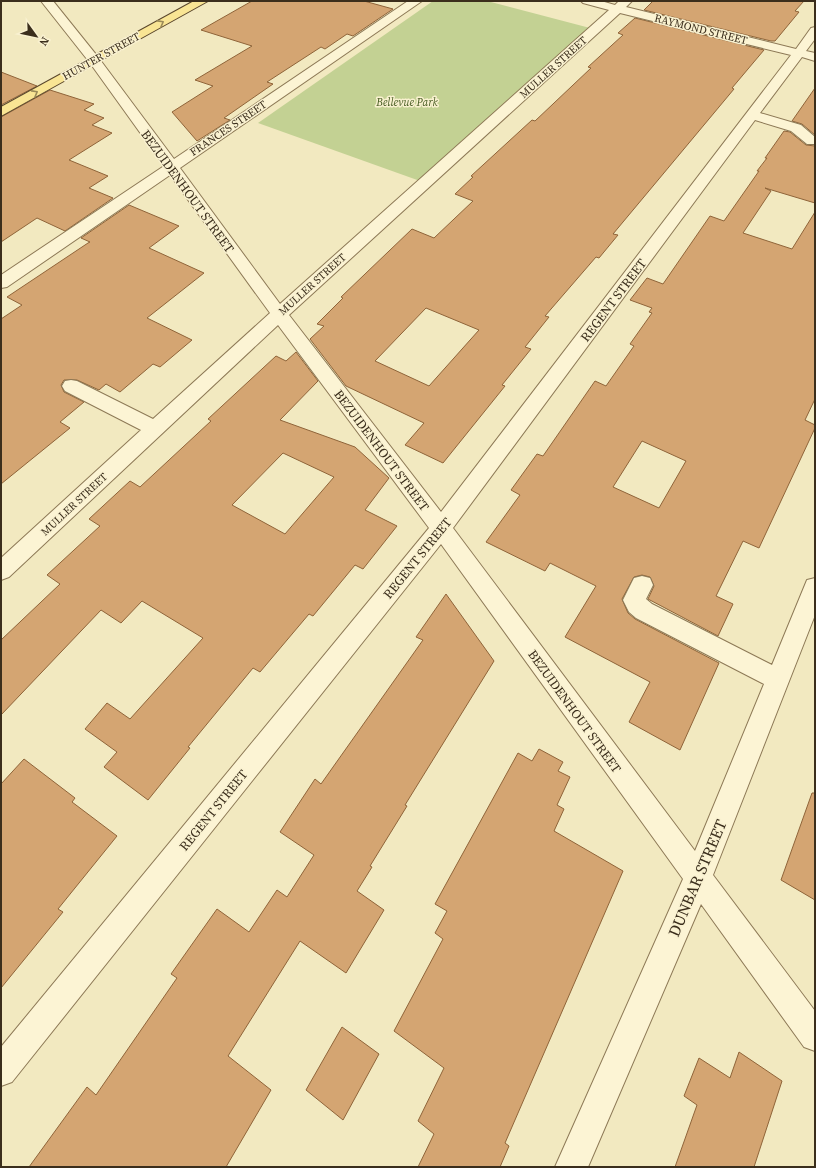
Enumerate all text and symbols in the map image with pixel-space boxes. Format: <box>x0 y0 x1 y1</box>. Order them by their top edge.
street label: RAYMOND STREET <box>653 11 749 48</box>
north arrow <box>16 16 56 56</box>
one-way arrow <box>157 21 164 28</box>
street label: HUNTER STREET <box>60 29 143 84</box>
street label: MULLER STREET <box>516 33 591 102</box>
text: N <box>35 34 52 49</box>
one-way arrow <box>31 90 38 97</box>
park label: Bellevue Park <box>375 95 438 110</box>
street label: FRANCES STREET <box>187 97 270 160</box>
street label: BEZUIDENHOUT STREET <box>137 126 238 256</box>
street label: MULLER STREET <box>275 250 350 319</box>
street label: REGENT STREET <box>577 255 650 345</box>
street label: BEZUIDENHOUT STREET <box>330 386 433 515</box>
street label: MULLER STREET <box>38 469 111 539</box>
street label: REGENT STREET <box>379 514 455 602</box>
street label: BEZUIDENHOUT STREET <box>524 646 625 776</box>
street label: REGENT STREET <box>175 766 251 854</box>
street label: DUNBAR STREET <box>662 816 732 940</box>

